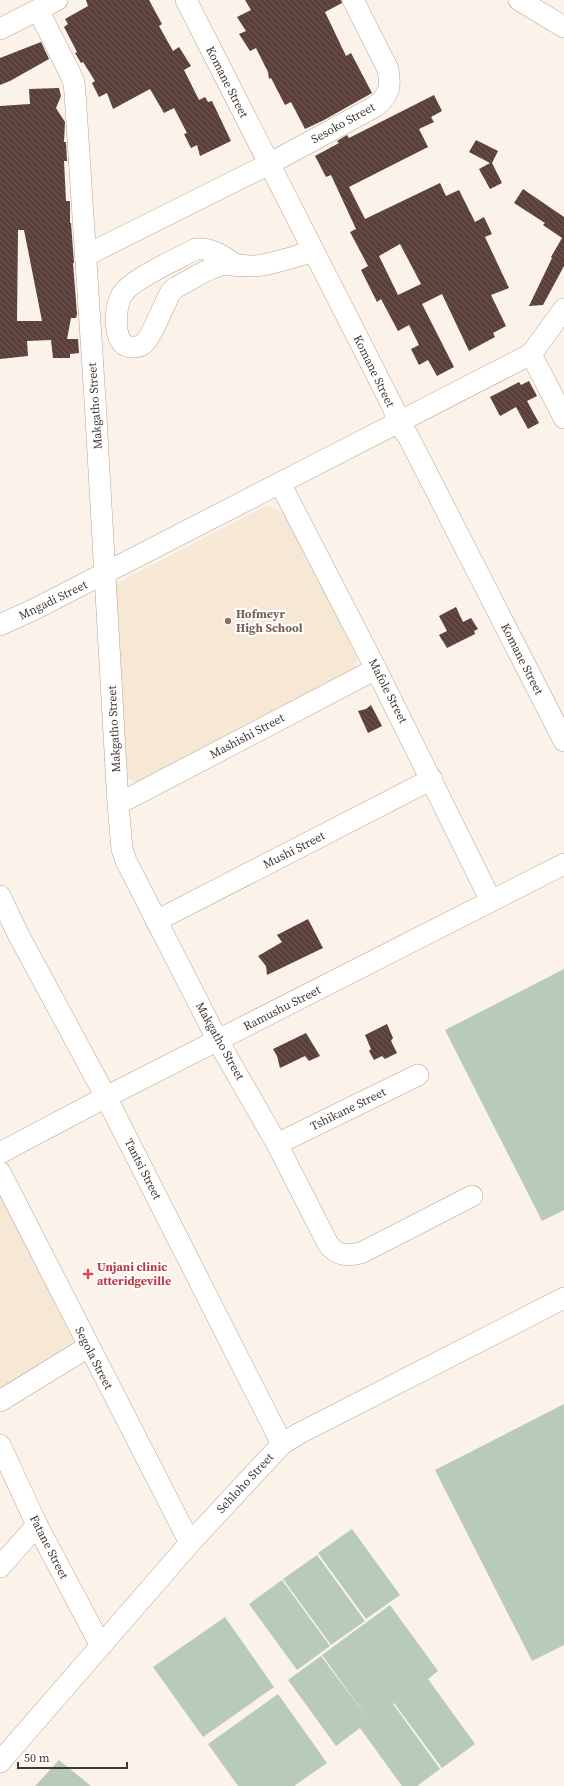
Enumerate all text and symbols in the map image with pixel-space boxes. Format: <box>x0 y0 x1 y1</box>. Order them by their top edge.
street label: Komane Street <box>202 43 252 121</box>
street label: Sesoko Street <box>308 99 378 147</box>
street label: Komane Street <box>350 332 398 410</box>
street label: Makgatho Street <box>84 362 106 450</box>
street label: Mngadi Street <box>16 576 90 623</box>
place label: Hofmeyr High School <box>236 606 303 636</box>
marker: Hofmeyr High School <box>223 616 233 626</box>
street label: Komane Street <box>497 620 547 698</box>
street label: Mafole Street <box>365 656 411 726</box>
street label: Makgatho Street <box>104 685 124 773</box>
street label: Mashishi Street <box>207 710 287 762</box>
street label: Mushi Street <box>260 828 328 872</box>
street label: Ramushu Street <box>241 982 323 1034</box>
street label: Makgatho Street <box>192 999 248 1083</box>
street label: Tshikane Street <box>307 1084 389 1134</box>
street label: Tantsi Street <box>121 1136 165 1202</box>
place label: Unjani clinic atteridgeville <box>97 1259 171 1289</box>
marker: Unjani clinic atteridgeville <box>82 1268 94 1280</box>
street label: Segola Street <box>71 1324 117 1392</box>
street label: Sehloho Street <box>213 1449 277 1517</box>
street label: Fatane Street <box>26 1512 72 1582</box>
scale bar <box>18 1744 127 1770</box>
text: 50 m <box>24 1750 50 1766</box>

